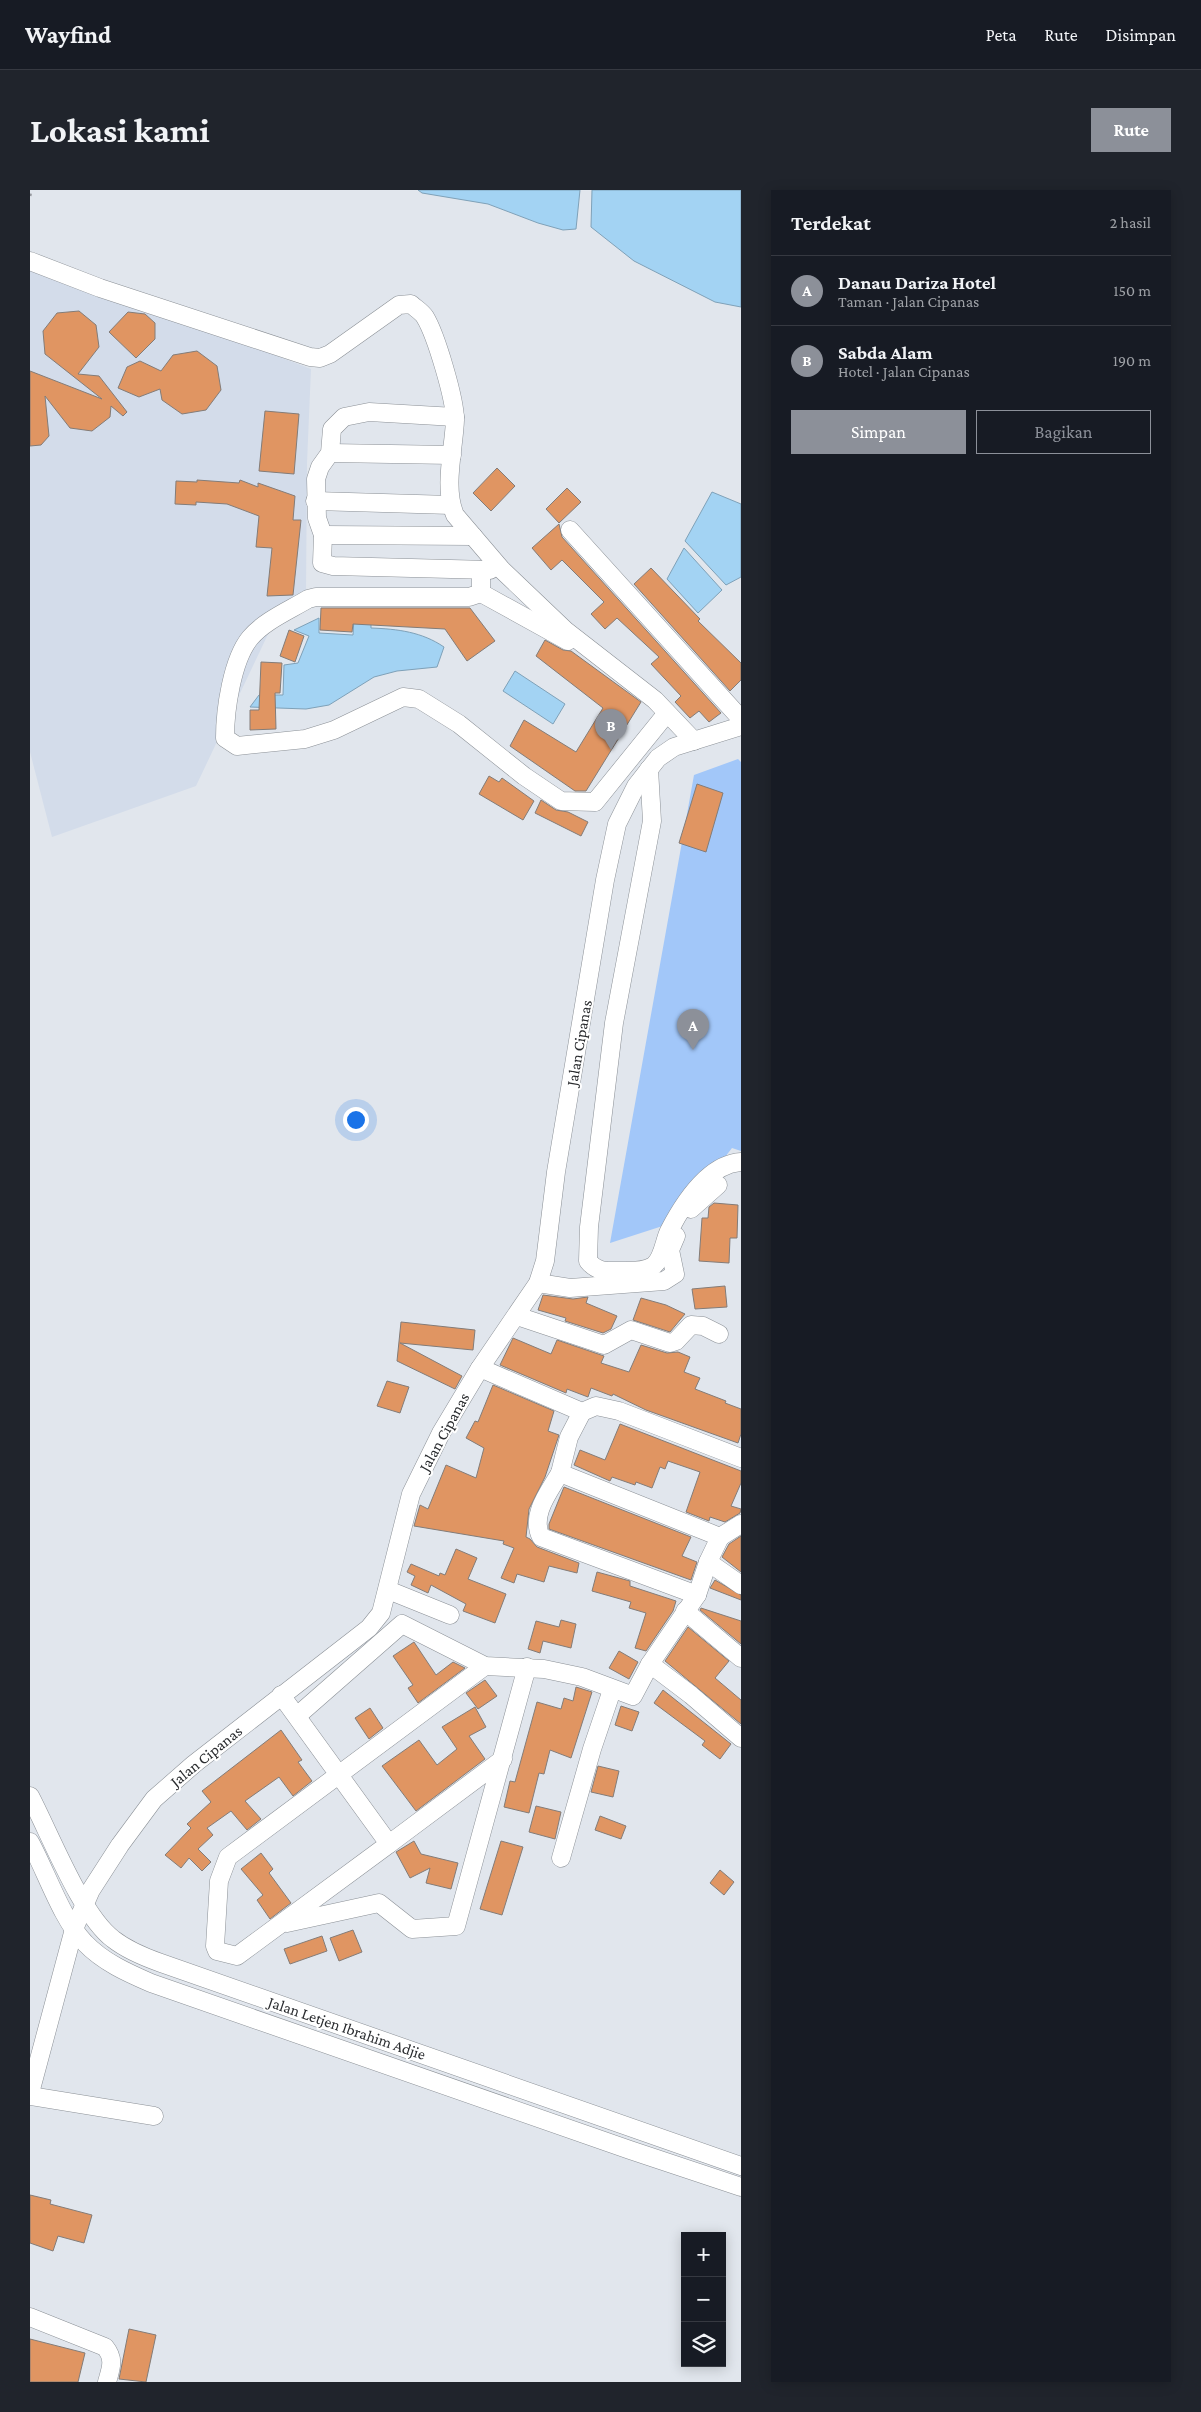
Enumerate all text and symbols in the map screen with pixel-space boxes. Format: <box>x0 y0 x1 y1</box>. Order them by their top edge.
text: Wayfind <box>25 21 111 48</box>
text: Peta <box>986 25 1017 45</box>
text: Rute <box>1045 25 1078 45</box>
text: Disimpan <box>1106 25 1176 45</box>
button: Rute <box>1091 108 1171 152</box>
text: Lokasi kami <box>30 111 210 150</box>
text: Terdekat <box>791 211 871 235</box>
text: 2 hasil <box>1110 214 1151 231</box>
text: Danau Dariza Hotel <box>838 272 996 293</box>
text: A <box>802 282 812 299</box>
text: 150 m <box>1113 282 1151 299</box>
text: Taman · Jalan Cipanas <box>838 293 979 310</box>
text: Sabda Alam <box>838 342 933 363</box>
text: B <box>802 352 812 369</box>
text: 190 m <box>1113 352 1151 369</box>
text: Hotel · Jalan Cipanas <box>838 363 970 380</box>
button: Simpan <box>791 410 966 454</box>
button: Bagikan <box>976 410 1151 454</box>
pin: B <box>595 709 627 750</box>
street label: Jalan Cipanas <box>563 999 596 1089</box>
pin: A <box>677 1009 709 1050</box>
your location <box>343 1107 369 1133</box>
street label: Jalan Cipanas <box>414 1390 473 1476</box>
street label: Jalan Cipanas <box>165 1722 246 1792</box>
street label: Jalan Letjen Ibrahim Adjie <box>264 1992 428 2064</box>
map controls <box>681 2232 726 2367</box>
button: + <box>681 2232 726 2277</box>
button: − <box>681 2277 726 2322</box>
button: layers <box>681 2322 726 2367</box>

